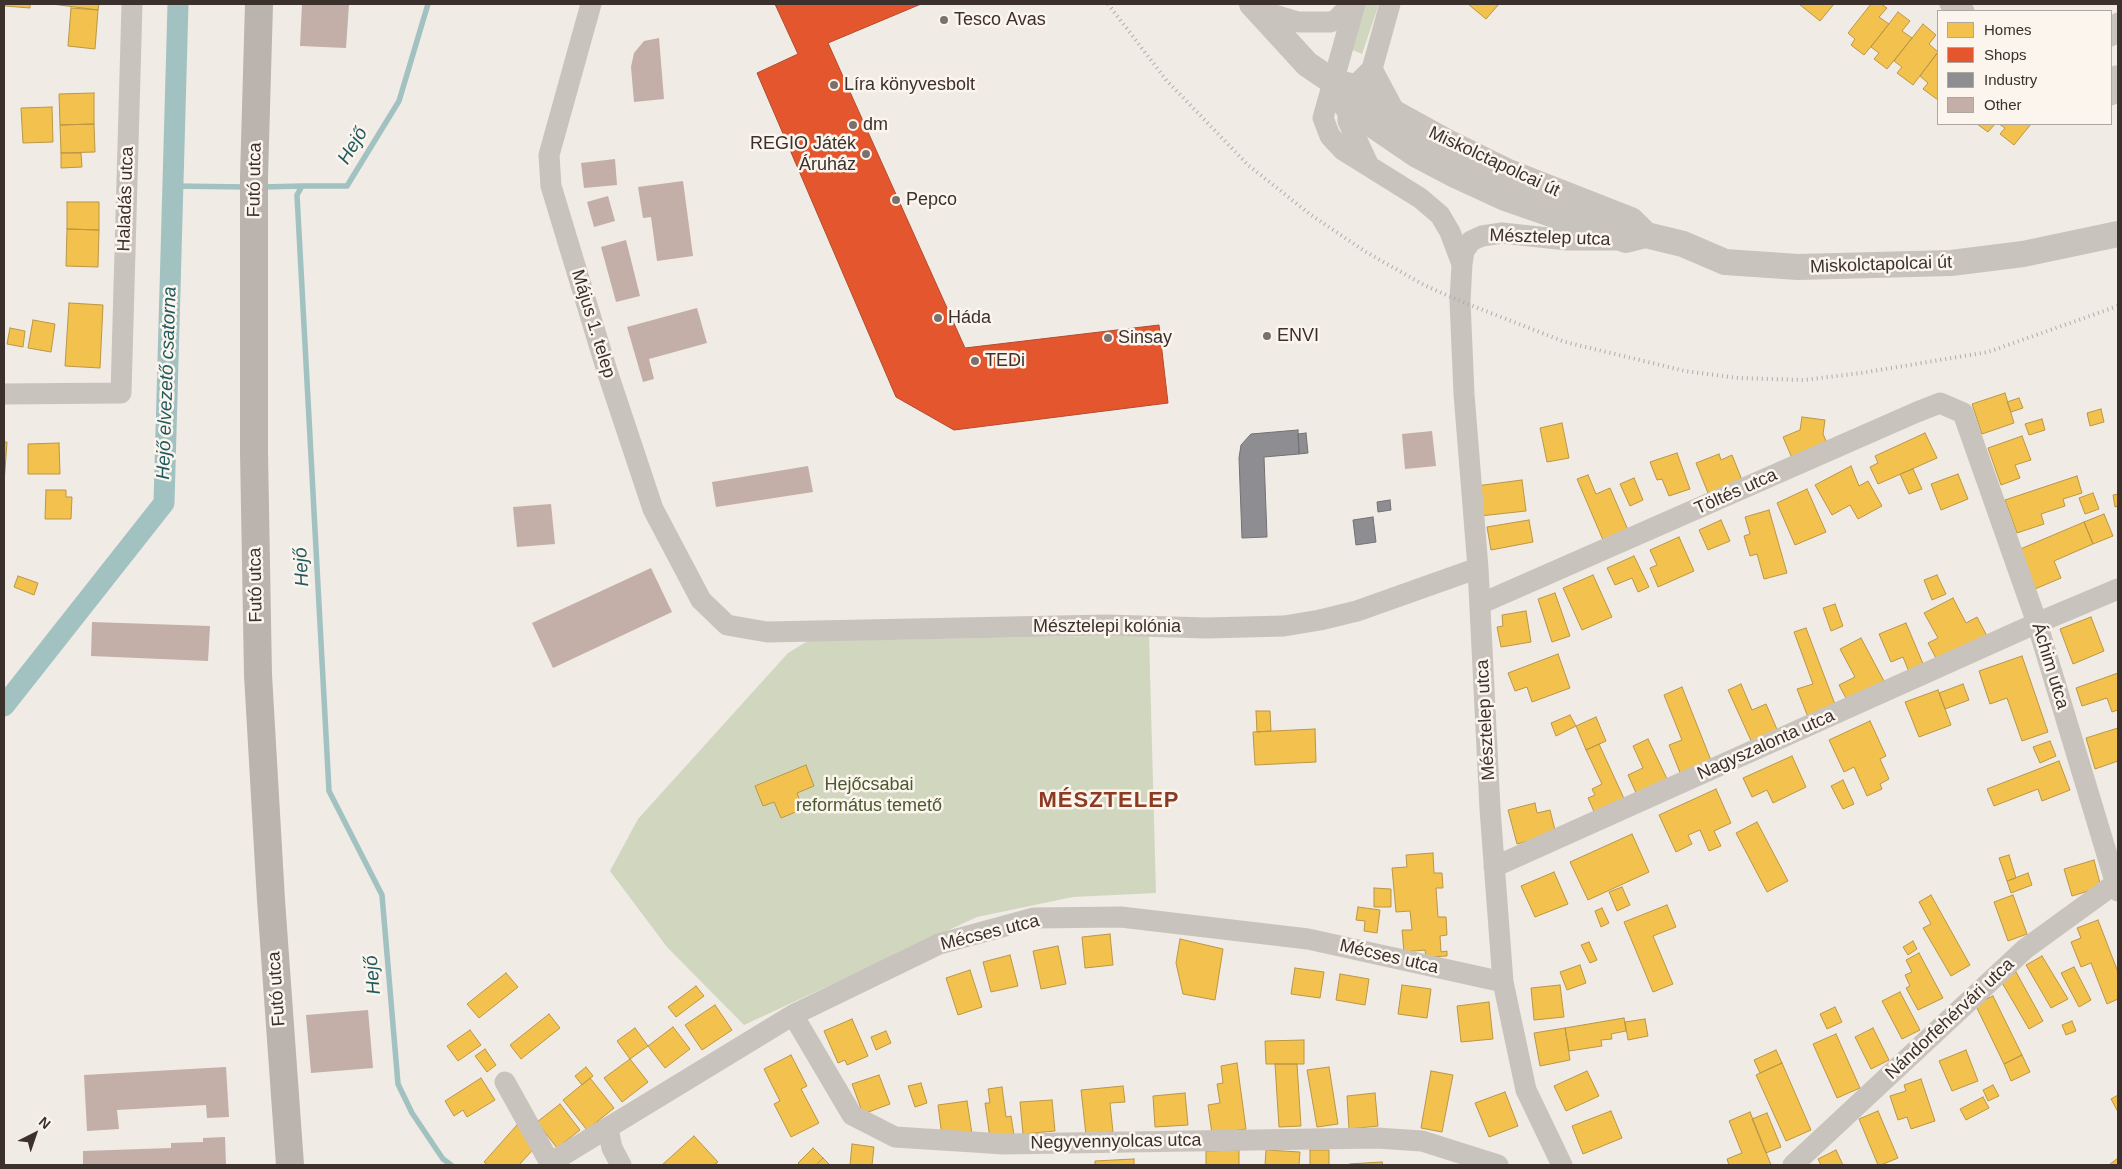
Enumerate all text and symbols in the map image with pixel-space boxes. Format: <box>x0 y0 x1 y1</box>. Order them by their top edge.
place label: Tesco Avas <box>954 9 1046 31</box>
legend <box>1937 10 2112 125</box>
marker: Tesco Avas <box>938 14 950 26</box>
text: Homes <box>1984 21 2032 38</box>
text: Shops <box>1984 46 2027 63</box>
text: Industry <box>1984 71 2037 88</box>
place label: Líra könyvesbolt <box>844 74 975 96</box>
marker: Líra könyvesbolt <box>828 79 840 91</box>
text: Other <box>1984 96 2022 113</box>
place label: dm <box>863 114 888 136</box>
marker: dm <box>847 119 859 131</box>
street label: Miskolctapolcai út <box>1425 122 1563 202</box>
water label: Hejő <box>333 123 373 169</box>
place label: REGIO Játék Áruház <box>750 133 856 176</box>
street label: Futó utca <box>244 142 266 218</box>
street label: Haladás utca <box>113 146 139 252</box>
marker: REGIO Játék Áruház <box>860 148 872 160</box>
place label: Pepco <box>906 189 957 211</box>
marker: Pepco <box>890 194 902 206</box>
street label: Mésztelep utca <box>1489 225 1611 251</box>
street label: Miskolctapolcai út <box>1810 252 1952 278</box>
street label: Május 1. telep <box>566 267 620 381</box>
water label: Hejő elvezető csatorna <box>152 286 182 480</box>
place label: Háda <box>948 307 991 329</box>
marker: Háda <box>932 312 944 324</box>
place label: ENVI <box>1277 325 1319 347</box>
place label: Sinsay <box>1118 327 1172 349</box>
marker: ENVI <box>1261 330 1273 342</box>
marker: Sinsay <box>1102 332 1114 344</box>
place label: TEDi <box>985 350 1025 372</box>
marker: TEDi <box>969 355 981 367</box>
street label: Töltés utca <box>1691 464 1781 520</box>
street label: Futó utca <box>245 547 267 623</box>
water label: Hejő <box>290 547 314 587</box>
street label: Mésztelepi kolónia <box>1033 616 1181 638</box>
street label: Áchim utca <box>2027 620 2073 712</box>
street label: Mésztelep utca <box>1472 659 1500 781</box>
street label: Nagyszalonta utca <box>1694 705 1838 785</box>
park label: Hejőcsabai református temető <box>796 774 942 816</box>
district label: MÉSZTELEP <box>1037 788 1181 814</box>
street label: Mécses utca <box>938 910 1042 956</box>
street label: Mécses utca <box>1337 935 1441 979</box>
street label: Futó utca <box>264 951 290 1027</box>
street label: Nándorfehérvári utca <box>1881 954 2019 1084</box>
water label: Hejő <box>360 955 386 995</box>
north arrow <box>10 1109 60 1159</box>
text: N <box>36 1113 54 1132</box>
street label: Negyvennyolcas utca <box>1030 1130 1202 1154</box>

